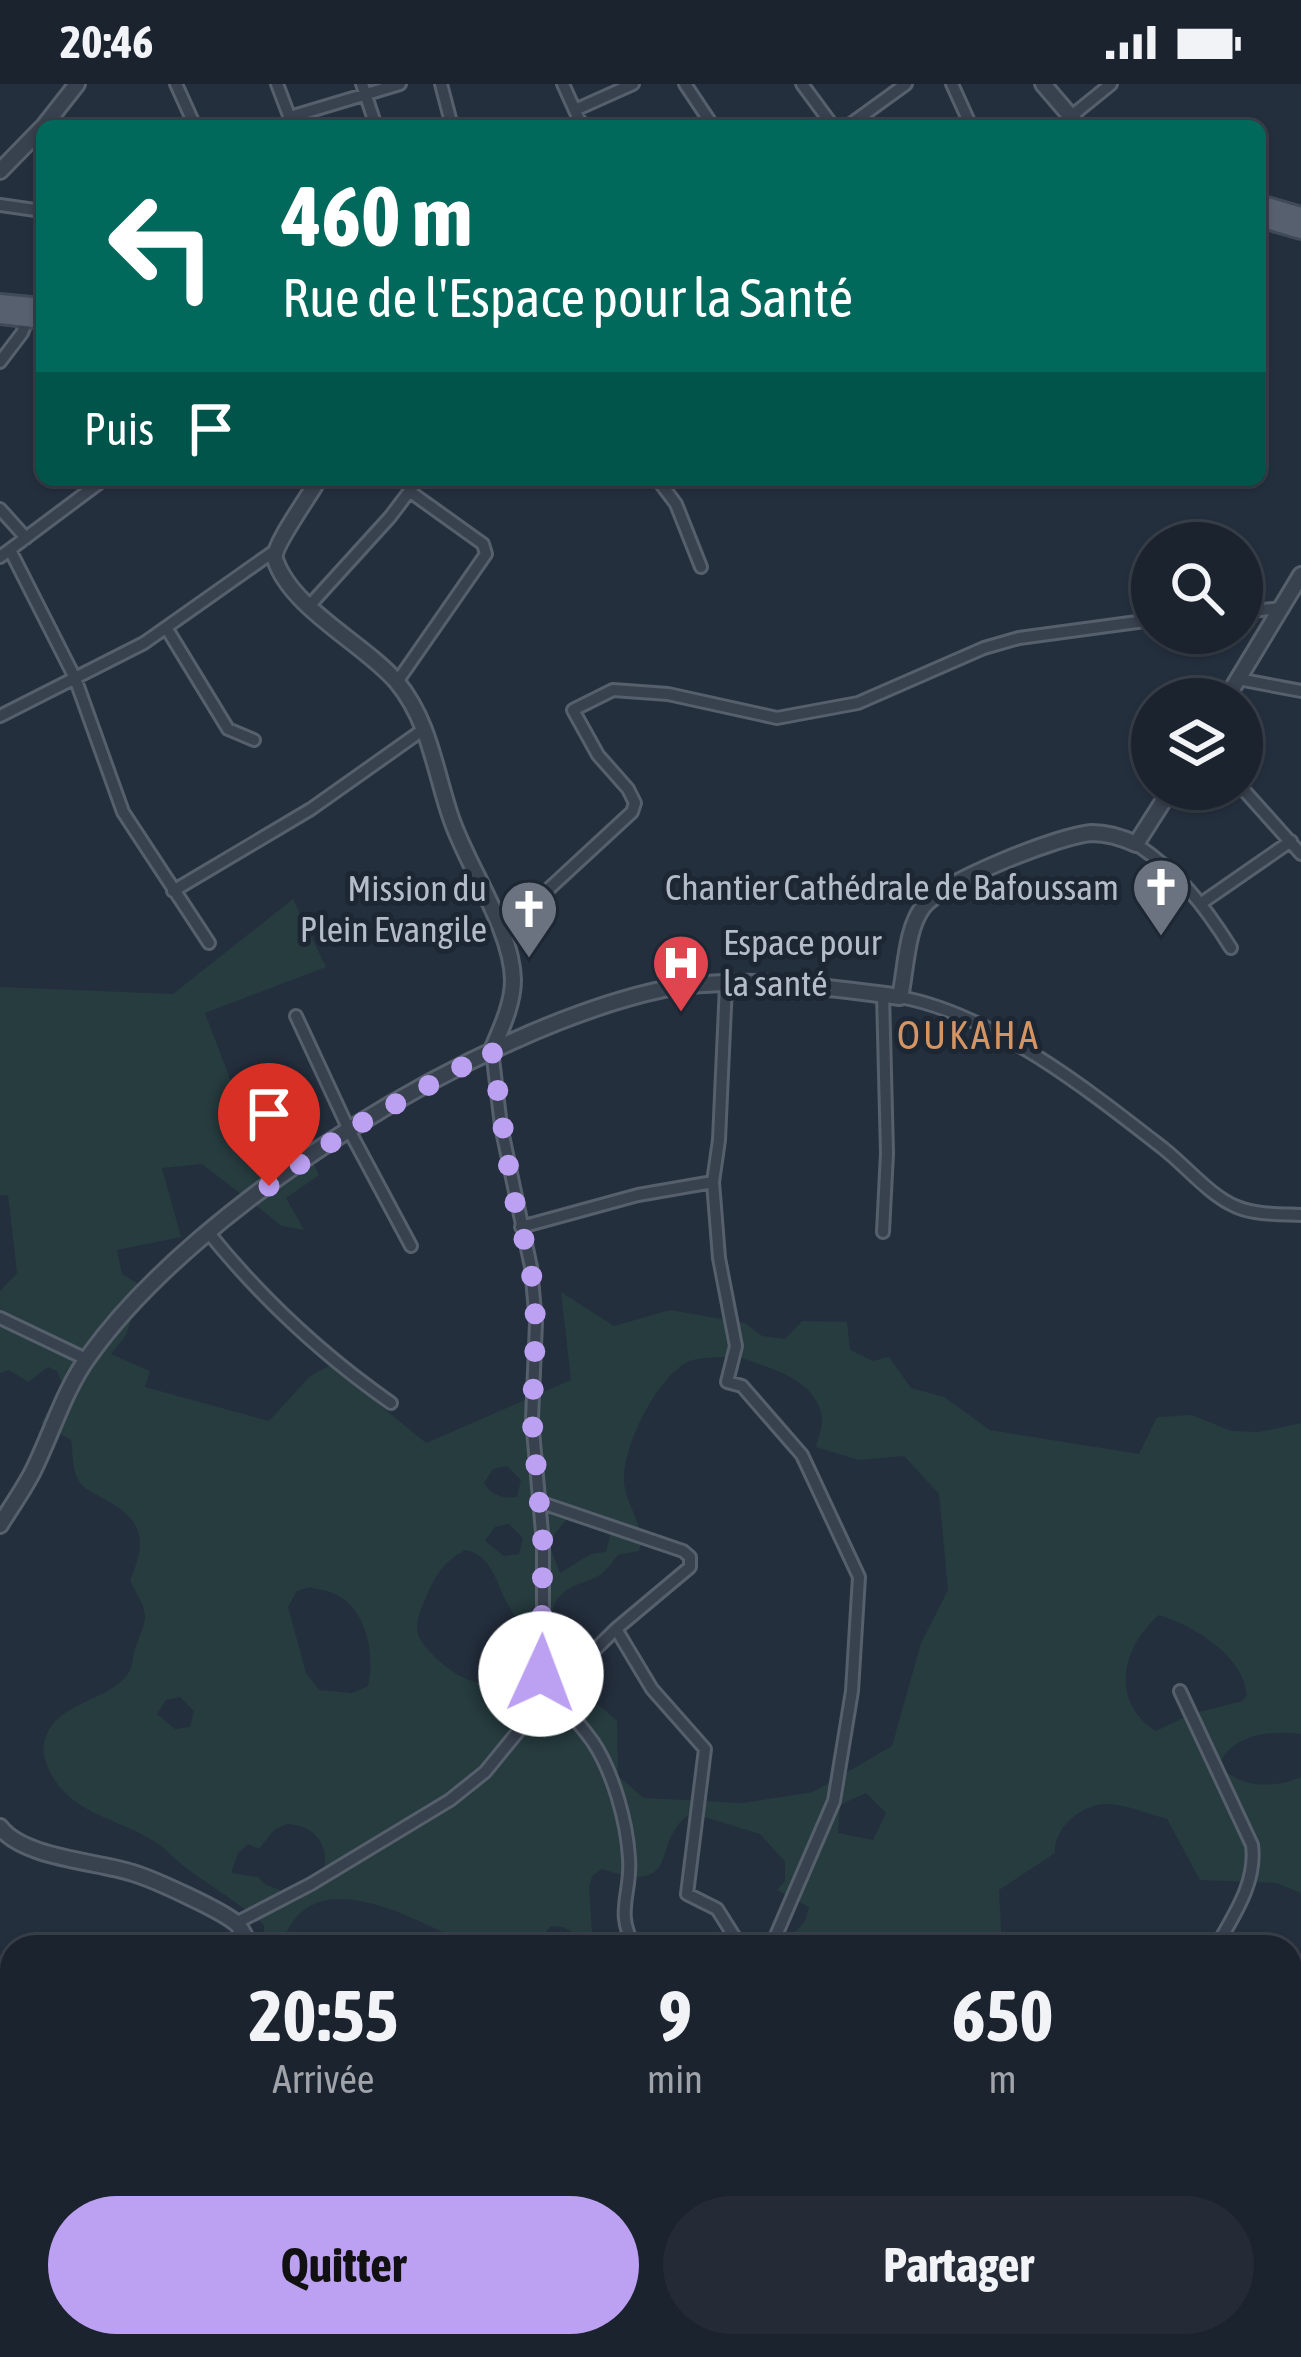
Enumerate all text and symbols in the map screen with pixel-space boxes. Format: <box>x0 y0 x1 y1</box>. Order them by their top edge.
text: 20:46 <box>60 16 154 68</box>
icon: left <box>84 168 240 324</box>
text: 460 m <box>282 168 472 264</box>
text: Rue de l'Espace pour la Santé <box>282 267 853 328</box>
icon: arrive <box>178 396 244 462</box>
text: Puis <box>84 403 154 455</box>
map controls <box>1131 522 1263 810</box>
button: search <box>1131 522 1263 654</box>
button: layers <box>1131 678 1263 810</box>
church icon: Chantier Cathédrale de Bafoussam <box>1130 856 1192 938</box>
place label: Chantier Cathédrale de Bafoussam <box>665 866 1119 908</box>
place label: Mission du Plein Evangile <box>300 867 487 950</box>
church icon: Mission du Plein Evangile <box>498 878 560 960</box>
place label: Espace pour la santé <box>723 921 883 1004</box>
hospital icon: Espace pour la santé <box>650 932 712 1014</box>
district label: OUKAHA <box>897 1013 1041 1057</box>
pin <box>218 1063 320 1186</box>
icon: arrive <box>236 1081 302 1147</box>
position arrow <box>478 1611 604 1737</box>
text: 20:55 <box>249 1974 398 2056</box>
text: 9 <box>658 1974 692 2056</box>
text: 650 <box>952 1974 1053 2056</box>
text: Arrivée <box>273 2057 375 2101</box>
text: min <box>647 2057 703 2101</box>
text: m <box>988 2057 1017 2101</box>
button: Quitter <box>48 2196 639 2334</box>
button: Partager <box>663 2196 1254 2334</box>

